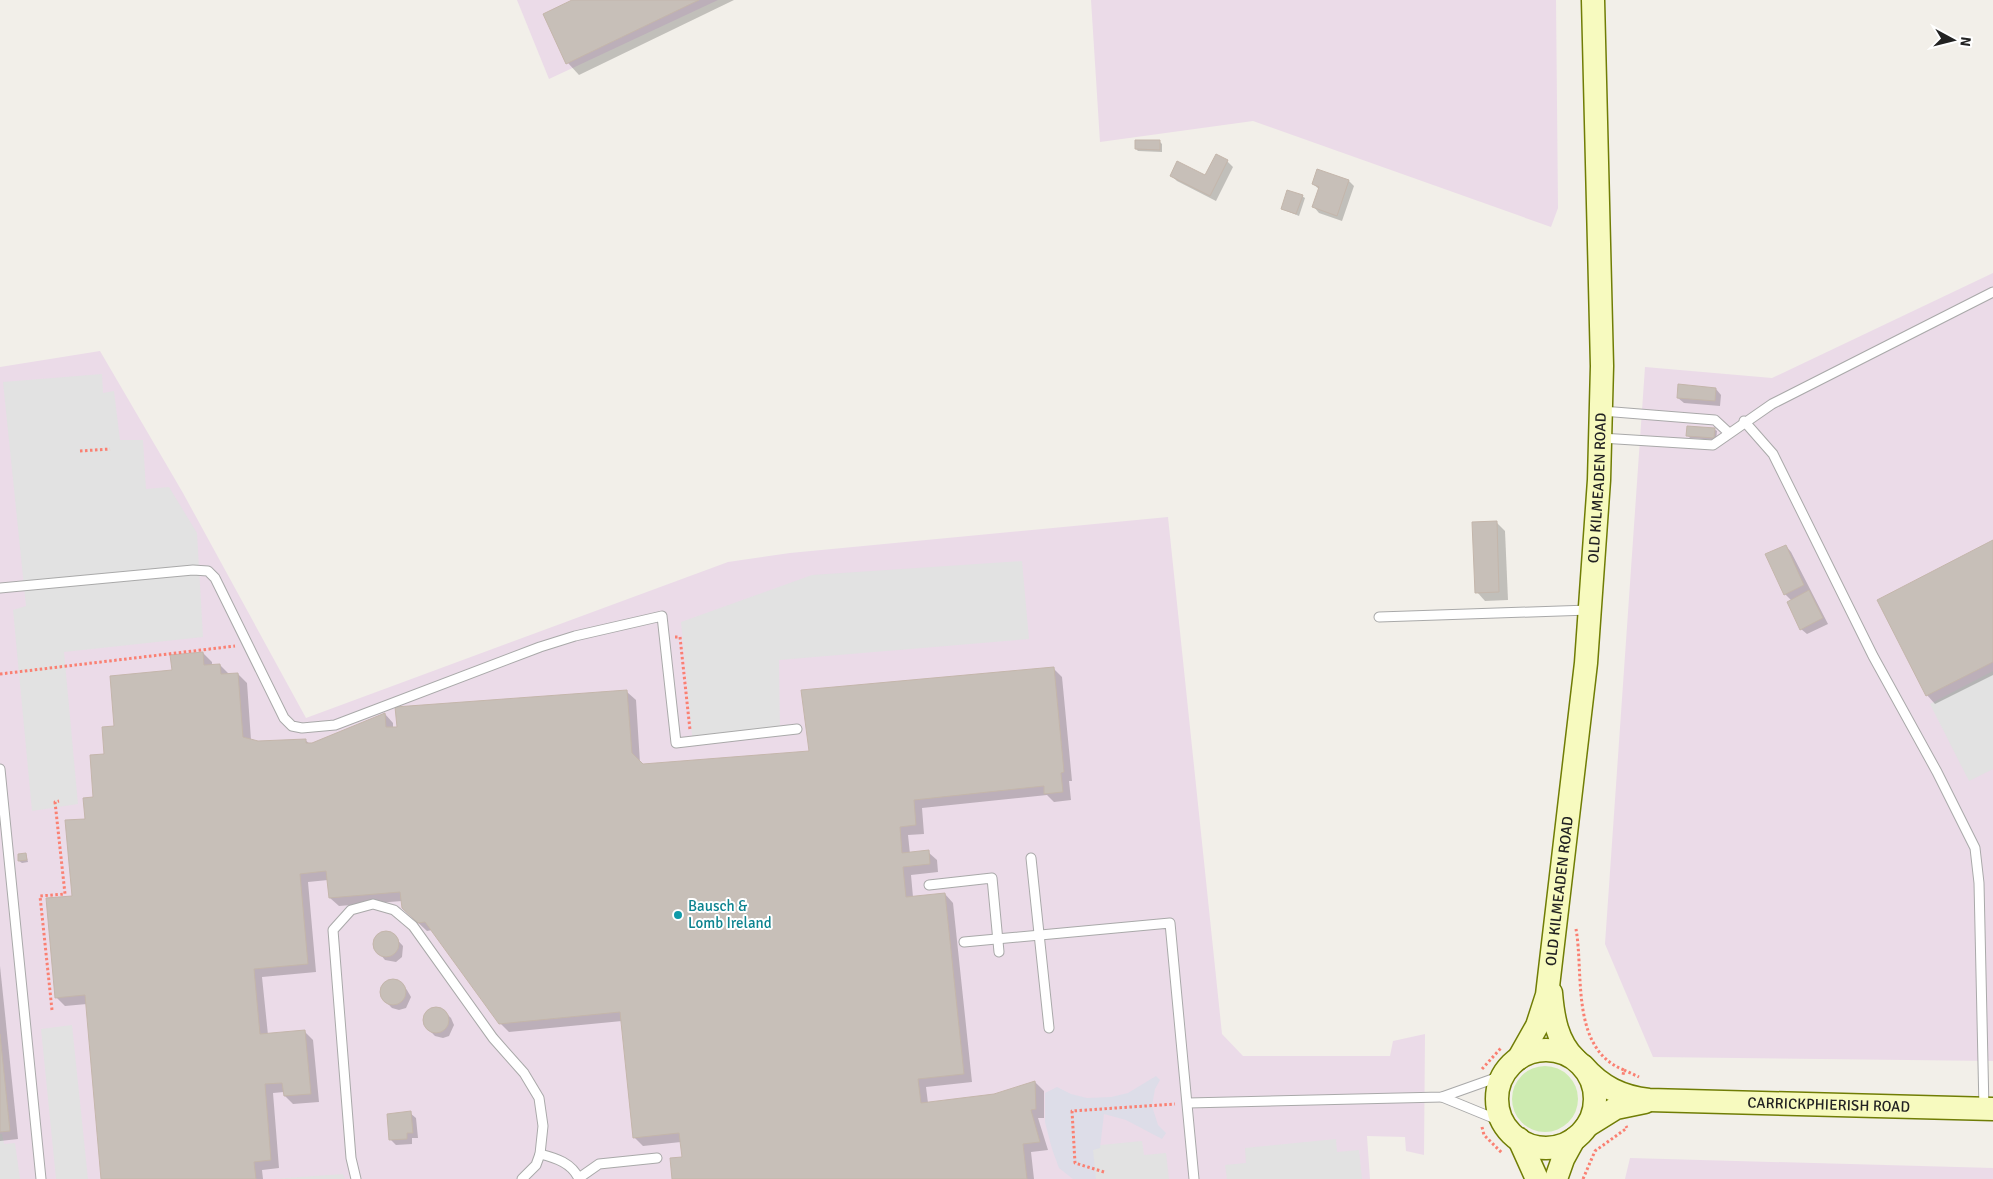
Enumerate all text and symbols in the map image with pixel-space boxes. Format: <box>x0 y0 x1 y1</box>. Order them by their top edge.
north arrow <box>1928 15 1978 65</box>
text: N <box>1956 36 1974 47</box>
street label: OLD KILMEADEN ROAD <box>1584 413 1610 564</box>
street label: OLD KILMEADEN ROAD <box>1541 815 1577 967</box>
place label: Bausch & Lomb Ireland <box>688 897 772 932</box>
marker: Bausch & Lomb Ireland <box>672 909 684 921</box>
street label: CARRICKPHIERISH ROAD <box>1747 1094 1910 1116</box>

